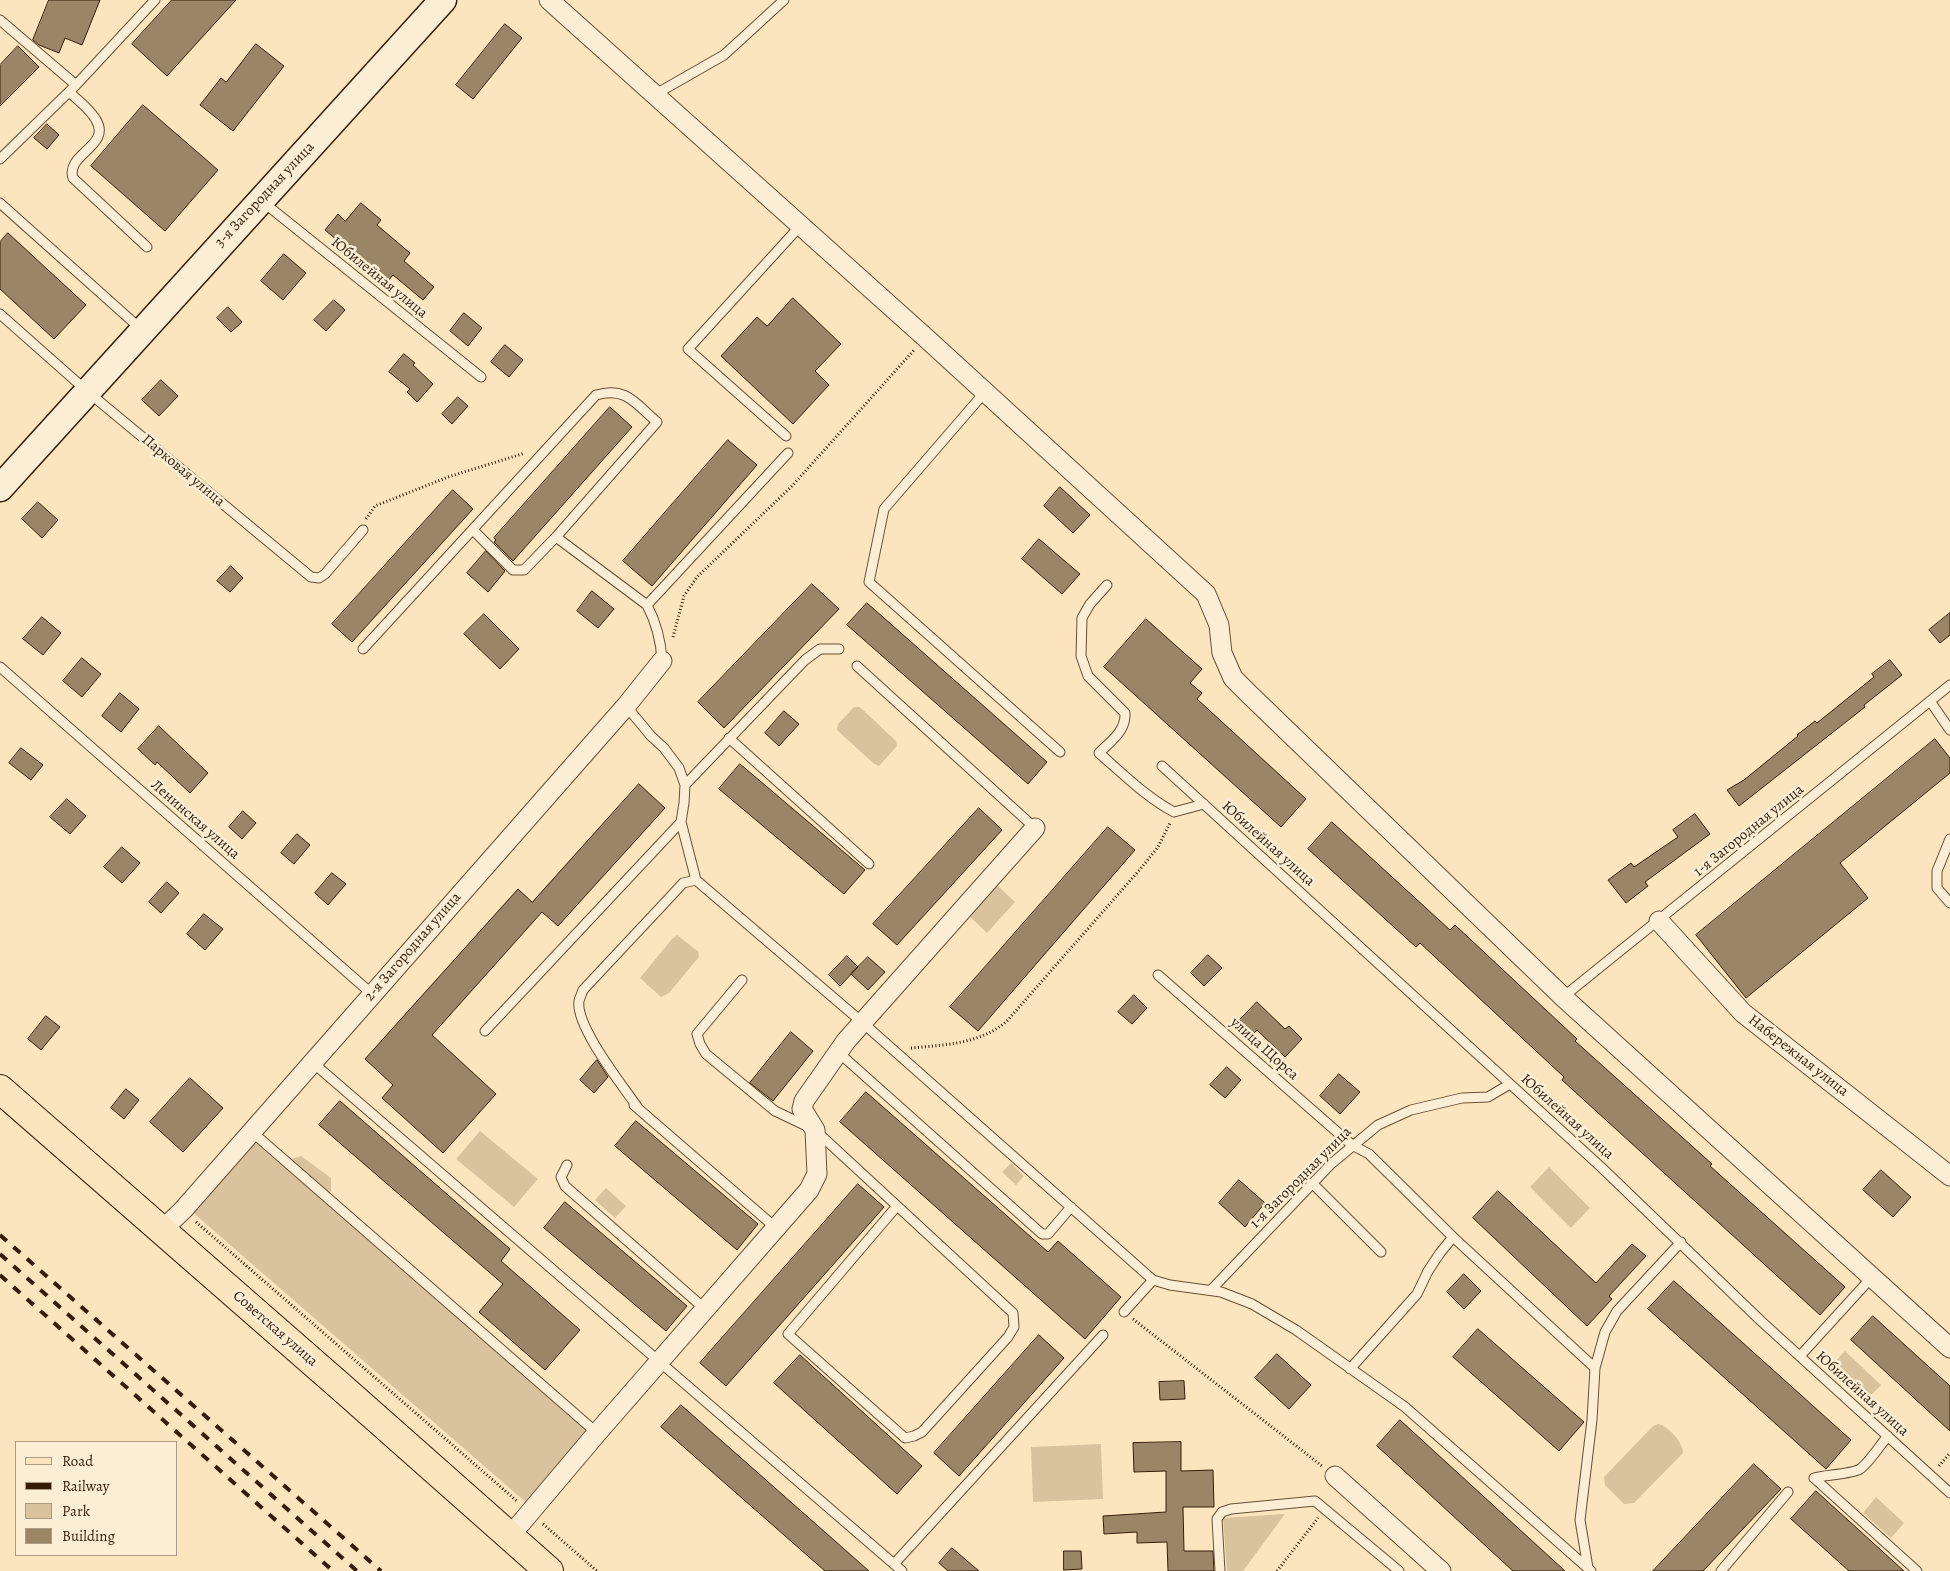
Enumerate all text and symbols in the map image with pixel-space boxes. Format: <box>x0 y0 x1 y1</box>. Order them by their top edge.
street label: 3-я Загородная улица <box>212 139 318 251</box>
street label: Юбилейная улица <box>327 234 431 322</box>
street label: Парковая улица <box>138 431 228 511</box>
street label: Ленинская улица <box>147 776 243 864</box>
street label: 1-я Загородная улица <box>1690 781 1808 881</box>
street label: Юбилейная улица <box>1218 798 1318 890</box>
street label: 2-я Загородная улица <box>361 889 465 1005</box>
street label: Набережная улица <box>1744 1011 1852 1101</box>
street label: улица Щорса <box>1226 1014 1302 1084</box>
street label: Юбилейная улица <box>1517 1071 1617 1163</box>
street label: 1-я Загородная улица <box>1246 1123 1356 1233</box>
street label: Советская улица <box>229 1287 321 1371</box>
street label: Юбилейная улица <box>1812 1348 1912 1440</box>
legend <box>15 1441 178 1556</box>
text: Road <box>62 1451 93 1471</box>
text: Railway <box>62 1476 109 1496</box>
text: Park <box>62 1501 90 1521</box>
text: Building <box>62 1526 115 1546</box>

